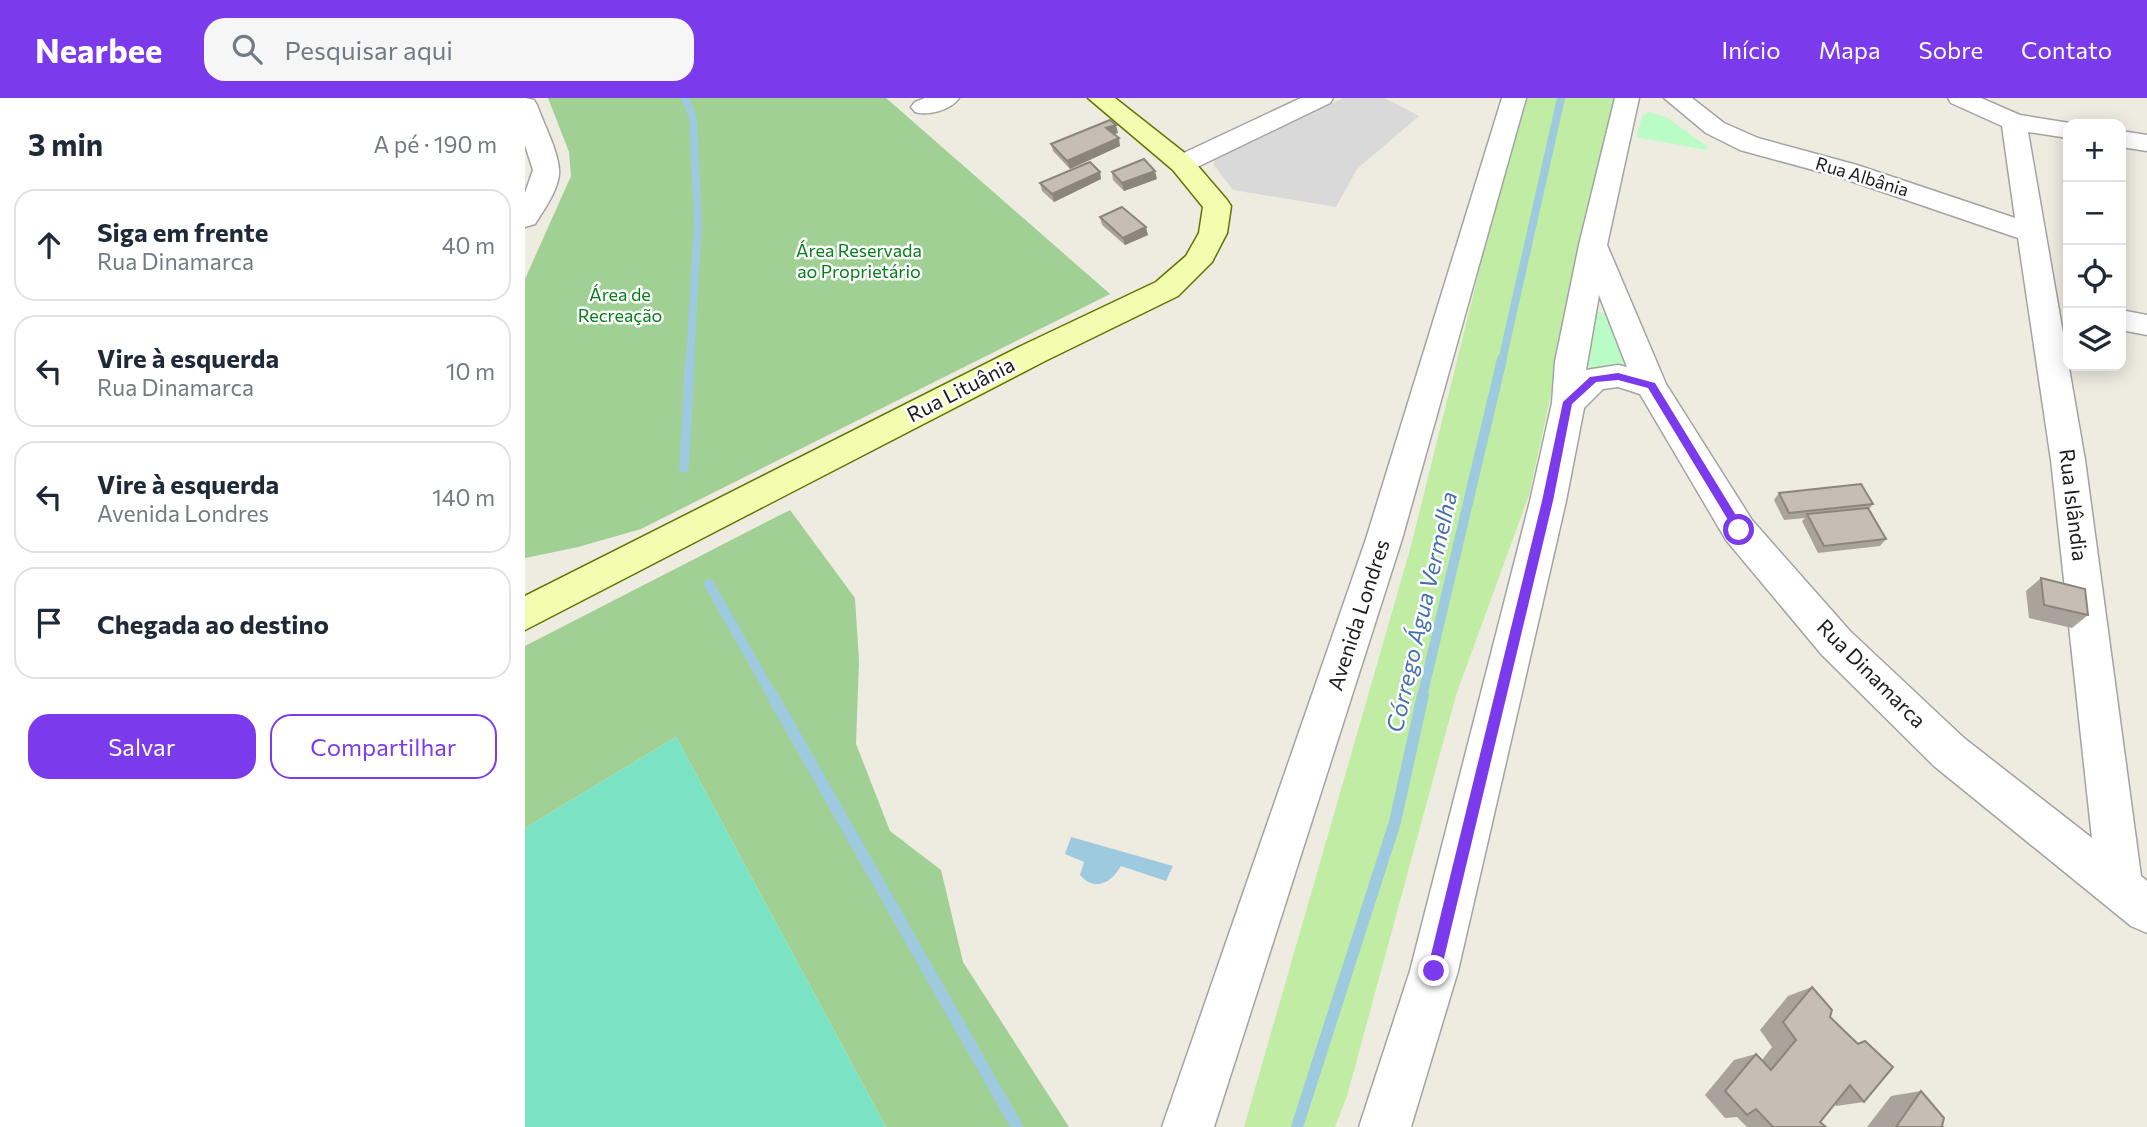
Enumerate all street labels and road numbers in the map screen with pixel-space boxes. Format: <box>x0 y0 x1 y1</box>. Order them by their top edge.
street label: Rua Albânia <box>1813 151 1912 201</box>
street label: Rua Lituânia <box>902 351 1018 427</box>
street label: Rua Islândia <box>2055 447 2094 562</box>
street label: Avenida Londres <box>1321 536 1394 693</box>
street label: Rua Dinamarca <box>1813 613 1932 732</box>

